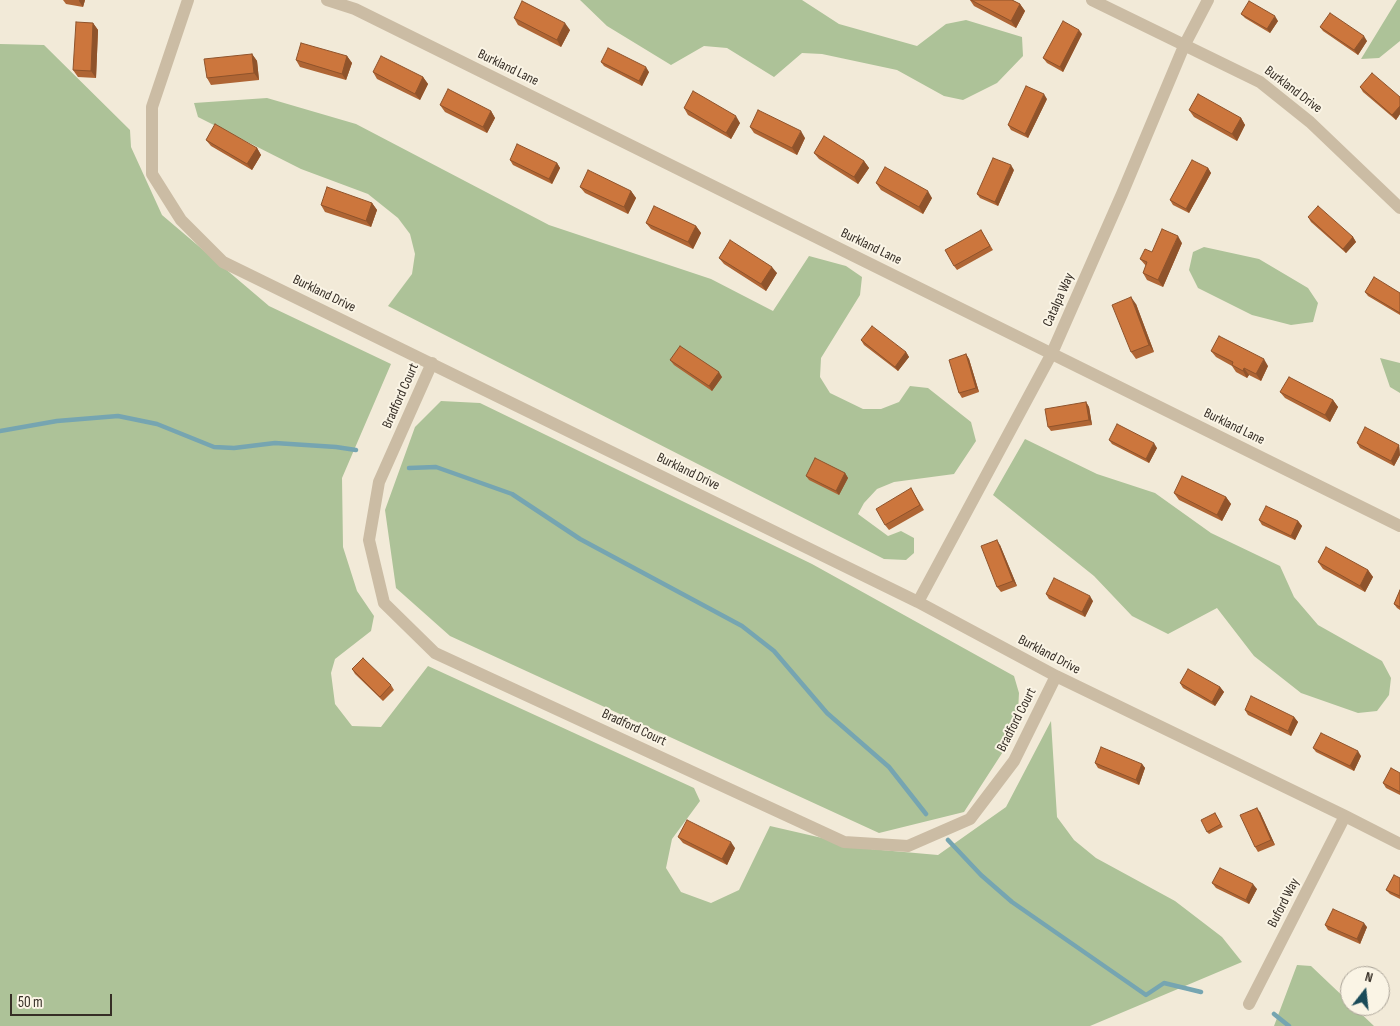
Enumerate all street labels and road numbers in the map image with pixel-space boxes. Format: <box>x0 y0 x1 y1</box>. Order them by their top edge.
street label: Burkland Lane <box>475 46 541 90</box>
street label: Burkland Drive <box>1261 63 1325 117</box>
street label: Burkland Lane <box>838 225 904 269</box>
street label: Catalpa Way <box>1040 271 1078 329</box>
street label: Burkland Drive <box>290 272 358 316</box>
street label: Bradford Court <box>379 361 423 431</box>
street label: Burkland Lane <box>1201 405 1267 449</box>
street label: Burkland Drive <box>654 450 722 494</box>
street label: Burkland Drive <box>1015 632 1083 678</box>
street label: Bradford Court <box>994 685 1040 755</box>
street label: Bradford Court <box>599 706 669 750</box>
street label: Buford Way <box>1265 876 1303 930</box>

